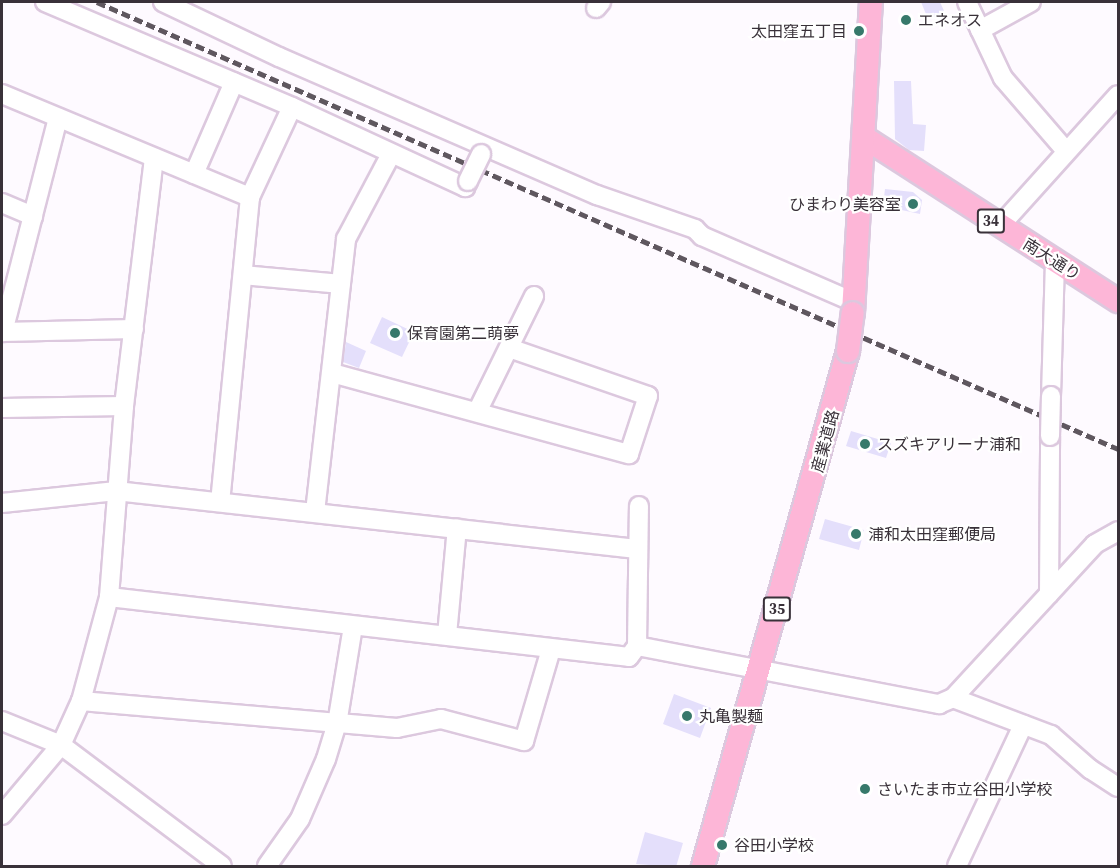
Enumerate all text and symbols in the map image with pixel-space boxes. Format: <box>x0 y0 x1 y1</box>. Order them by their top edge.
place label: エネオス <box>918 10 982 30</box>
marker: エネオス <box>899 13 913 27</box>
place label: 太田窪五丁目 <box>751 21 847 41</box>
marker: 太田窪五丁目 <box>852 24 866 38</box>
place label: ひまわり美容室 <box>789 194 901 214</box>
marker: ひまわり美容室 <box>906 197 920 211</box>
road number: 34 <box>976 209 1006 233</box>
street label: 南大通り <box>1020 234 1084 284</box>
place label: 保育園第二萌夢 <box>407 323 519 343</box>
marker: 保育園第二萌夢 <box>388 326 402 340</box>
street label: 産業道路 <box>807 408 843 474</box>
place label: スズキアリーナ浦和 <box>877 434 1021 454</box>
marker: スズキアリーナ浦和 <box>858 437 872 451</box>
place label: 浦和太田窪郵便局 <box>868 524 996 544</box>
marker: 浦和太田窪郵便局 <box>849 527 863 541</box>
road number: 35 <box>762 597 792 621</box>
place label: 丸亀製麺 <box>699 706 763 726</box>
marker: 丸亀製麺 <box>680 709 694 723</box>
place label: さいたま市立谷田小学校 <box>877 779 1053 799</box>
marker: さいたま市立谷田小学校 <box>858 782 872 796</box>
place label: 谷田小学校 <box>734 835 814 855</box>
marker: 谷田小学校 <box>715 838 729 852</box>

